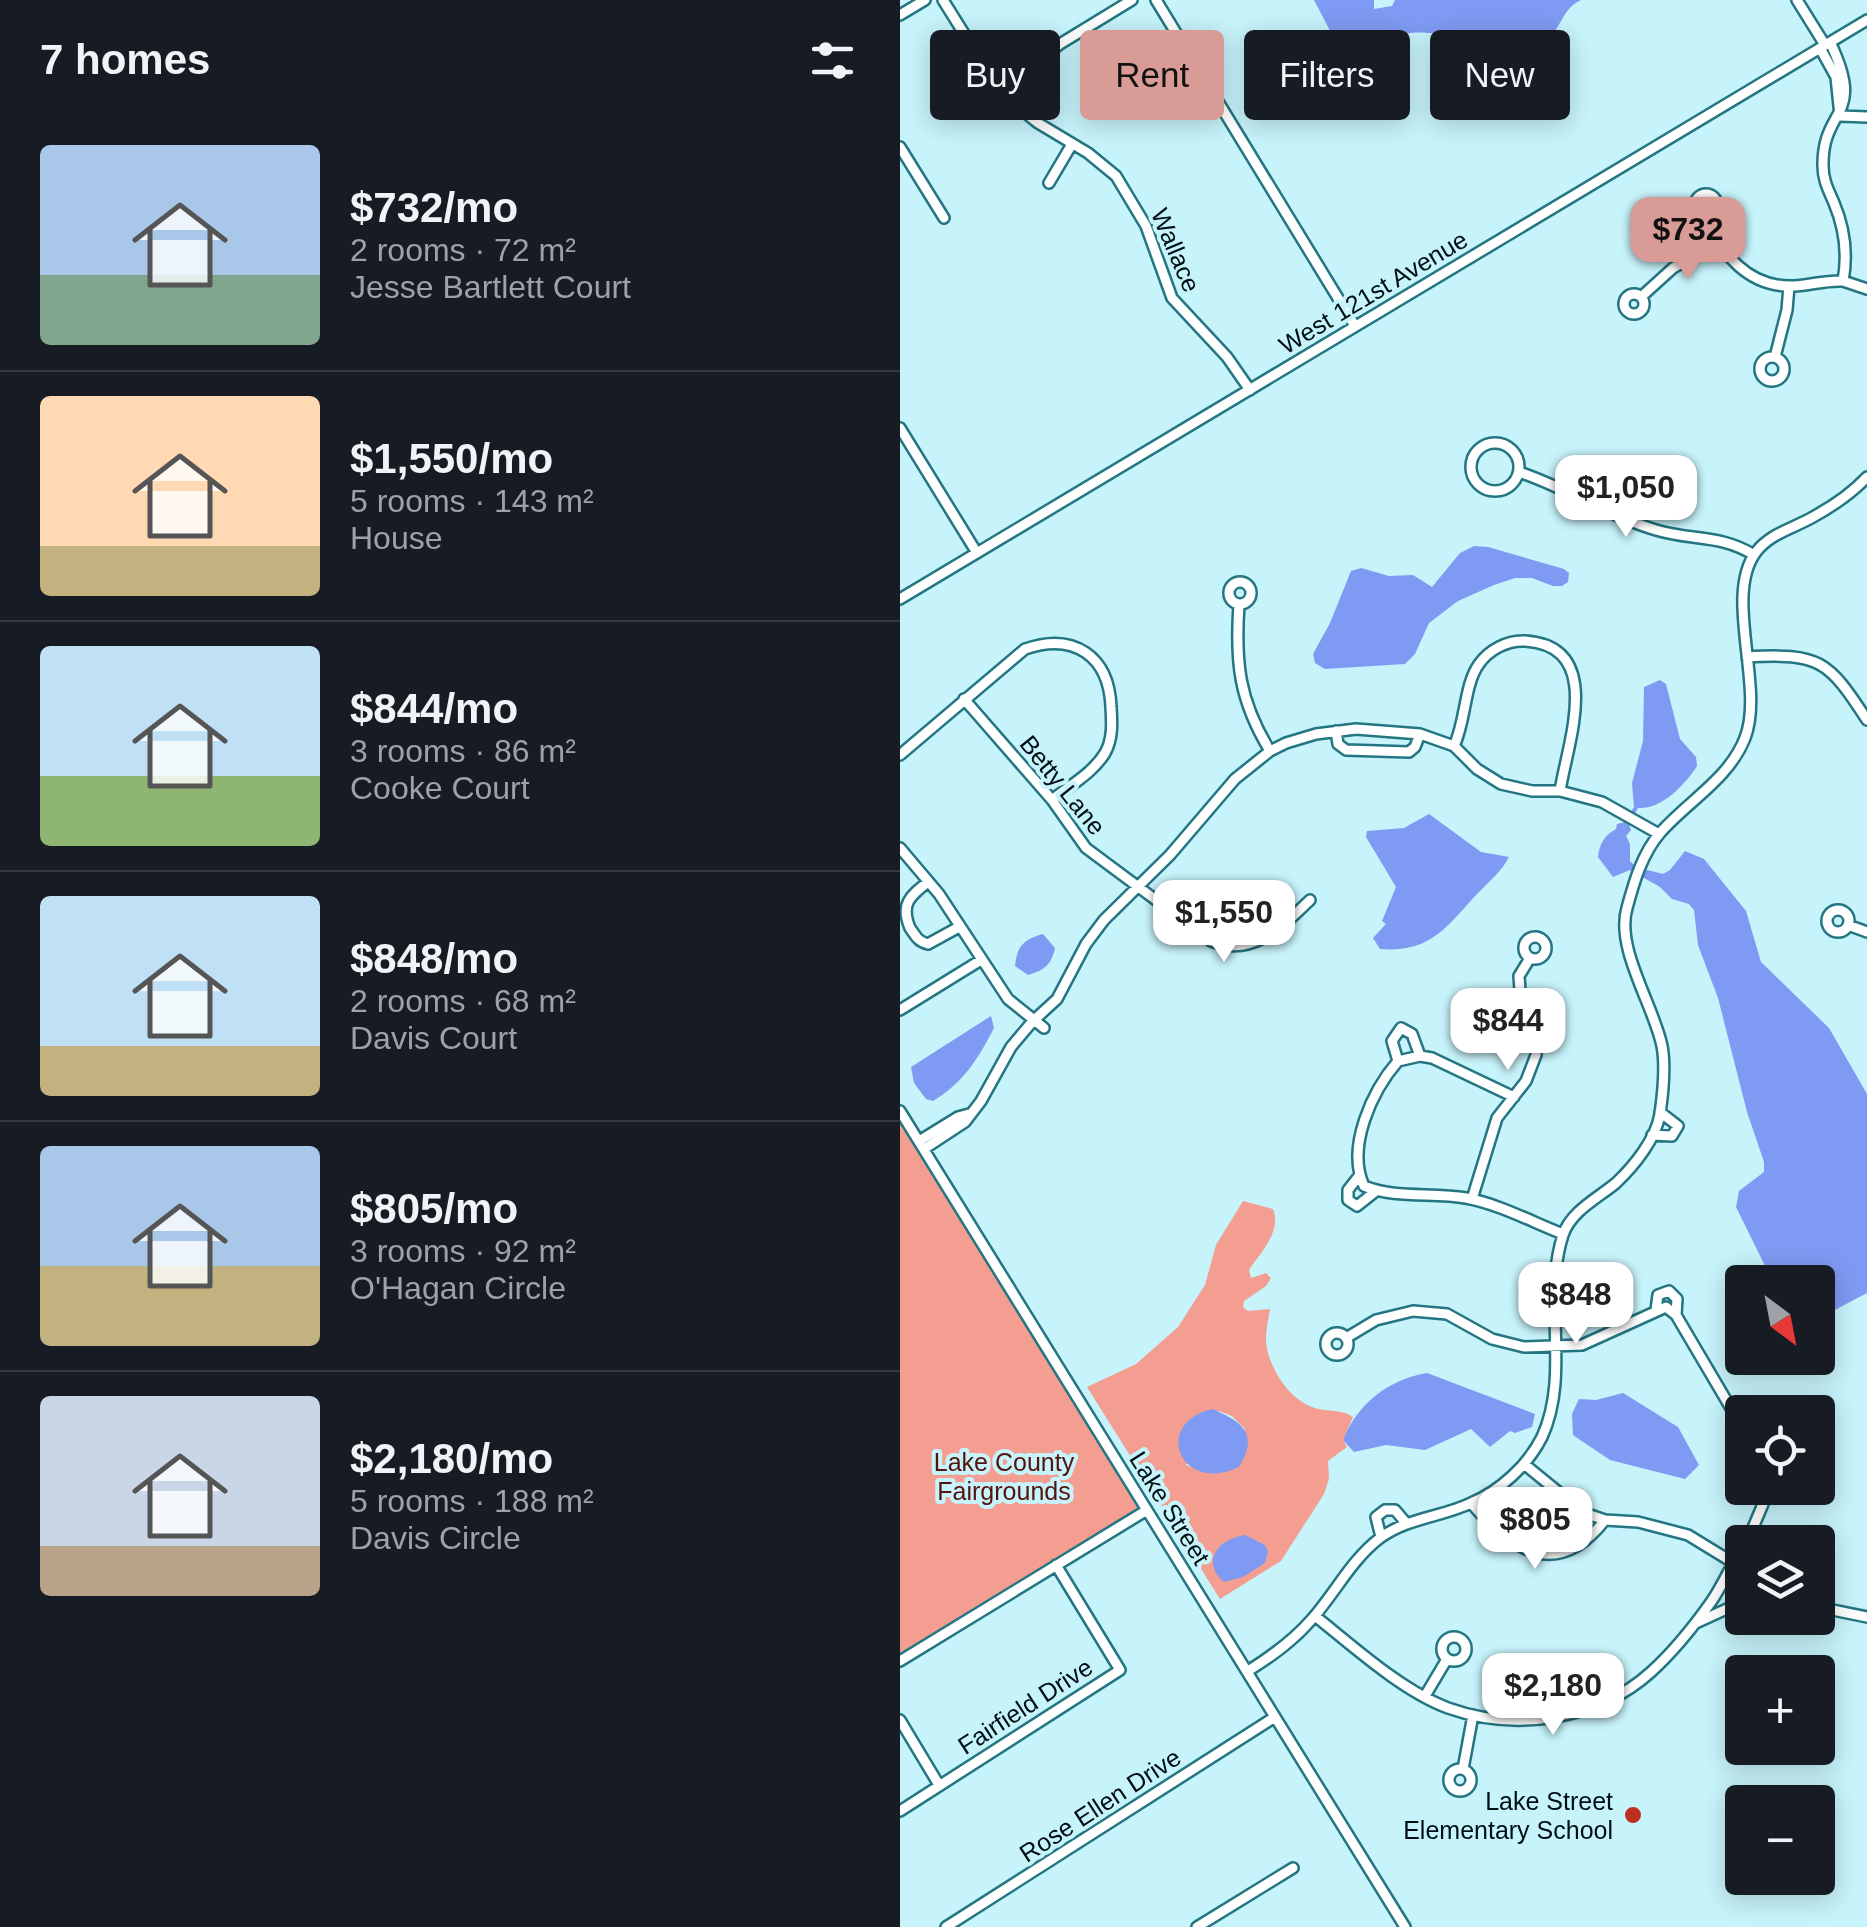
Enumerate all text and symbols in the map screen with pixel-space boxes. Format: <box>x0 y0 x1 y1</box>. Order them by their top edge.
chip: Buy <box>930 30 1060 120</box>
chip: Rent <box>1080 30 1224 120</box>
chip: Filters <box>1244 30 1410 120</box>
chip: New <box>1430 30 1570 120</box>
icon: filters <box>805 33 860 88</box>
text: 7 homes <box>40 36 210 83</box>
text: $732/mo <box>350 184 518 231</box>
icon: home <box>120 185 240 305</box>
pin: $732 <box>1629 197 1747 282</box>
street label: Wallace <box>1146 204 1206 296</box>
text: $732 <box>1652 211 1724 247</box>
street label: West 121st Avenue <box>1274 225 1472 359</box>
text: 2 rooms · 72 m² <box>350 232 576 268</box>
text: Jesse Bartlett Court <box>350 269 631 305</box>
text: $1,550/mo <box>350 435 553 482</box>
icon: home <box>120 436 240 556</box>
pin: $1,050 <box>1545 455 1707 540</box>
text: $1,050 <box>1577 469 1675 505</box>
text: 5 rooms · 143 m² <box>350 483 594 519</box>
text: House <box>350 520 443 556</box>
text: $844/mo <box>350 685 518 732</box>
icon: home <box>120 686 240 806</box>
street label: Betty Lane <box>1015 730 1111 840</box>
text: 3 rooms · 86 m² <box>350 733 576 769</box>
text: Cooke Court <box>350 770 530 806</box>
pin: $1,550 <box>1143 880 1305 965</box>
text: $1,550 <box>1175 894 1273 930</box>
text: $848/mo <box>350 935 518 982</box>
icon: home <box>120 936 240 1056</box>
text: 2 rooms · 68 m² <box>350 983 576 1019</box>
pin: $844 <box>1449 988 1567 1073</box>
text: $844 <box>1472 1002 1544 1038</box>
text: Davis Court <box>350 1020 517 1056</box>
text: $805/mo <box>350 1185 518 1232</box>
icon: home <box>120 1186 240 1306</box>
text: 3 rooms · 92 m² <box>350 1233 576 1269</box>
pin: $848 <box>1517 1262 1635 1347</box>
north arrow <box>1725 1265 1835 1375</box>
map controls <box>1725 1265 1835 1895</box>
text: O'Hagan Circle <box>350 1270 566 1306</box>
text: $848 <box>1540 1276 1612 1312</box>
button: locate <box>1725 1395 1835 1505</box>
text: $2,180/mo <box>350 1435 553 1482</box>
icon: home <box>120 1436 240 1556</box>
street label: Lake Street <box>1124 1446 1216 1570</box>
park label: Lake County Fairgrounds <box>934 1448 1075 1505</box>
text: 5 rooms · 188 m² <box>350 1483 594 1519</box>
pin: $805 <box>1476 1487 1594 1572</box>
text: $805 <box>1499 1501 1571 1537</box>
text: Davis Circle <box>350 1520 521 1556</box>
button: layers <box>1725 1525 1835 1635</box>
street label: Fairfield Drive <box>953 1652 1097 1760</box>
pin: $2,180 <box>1472 1653 1634 1738</box>
button: + <box>1725 1655 1835 1765</box>
text: $2,180 <box>1504 1667 1602 1703</box>
street label: Rose Ellen Drive <box>1014 1743 1186 1867</box>
button: − <box>1725 1785 1835 1895</box>
place label: Lake Street Elementary School <box>1403 1787 1613 1844</box>
marker: Lake Street Elementary School <box>1622 1804 1644 1826</box>

